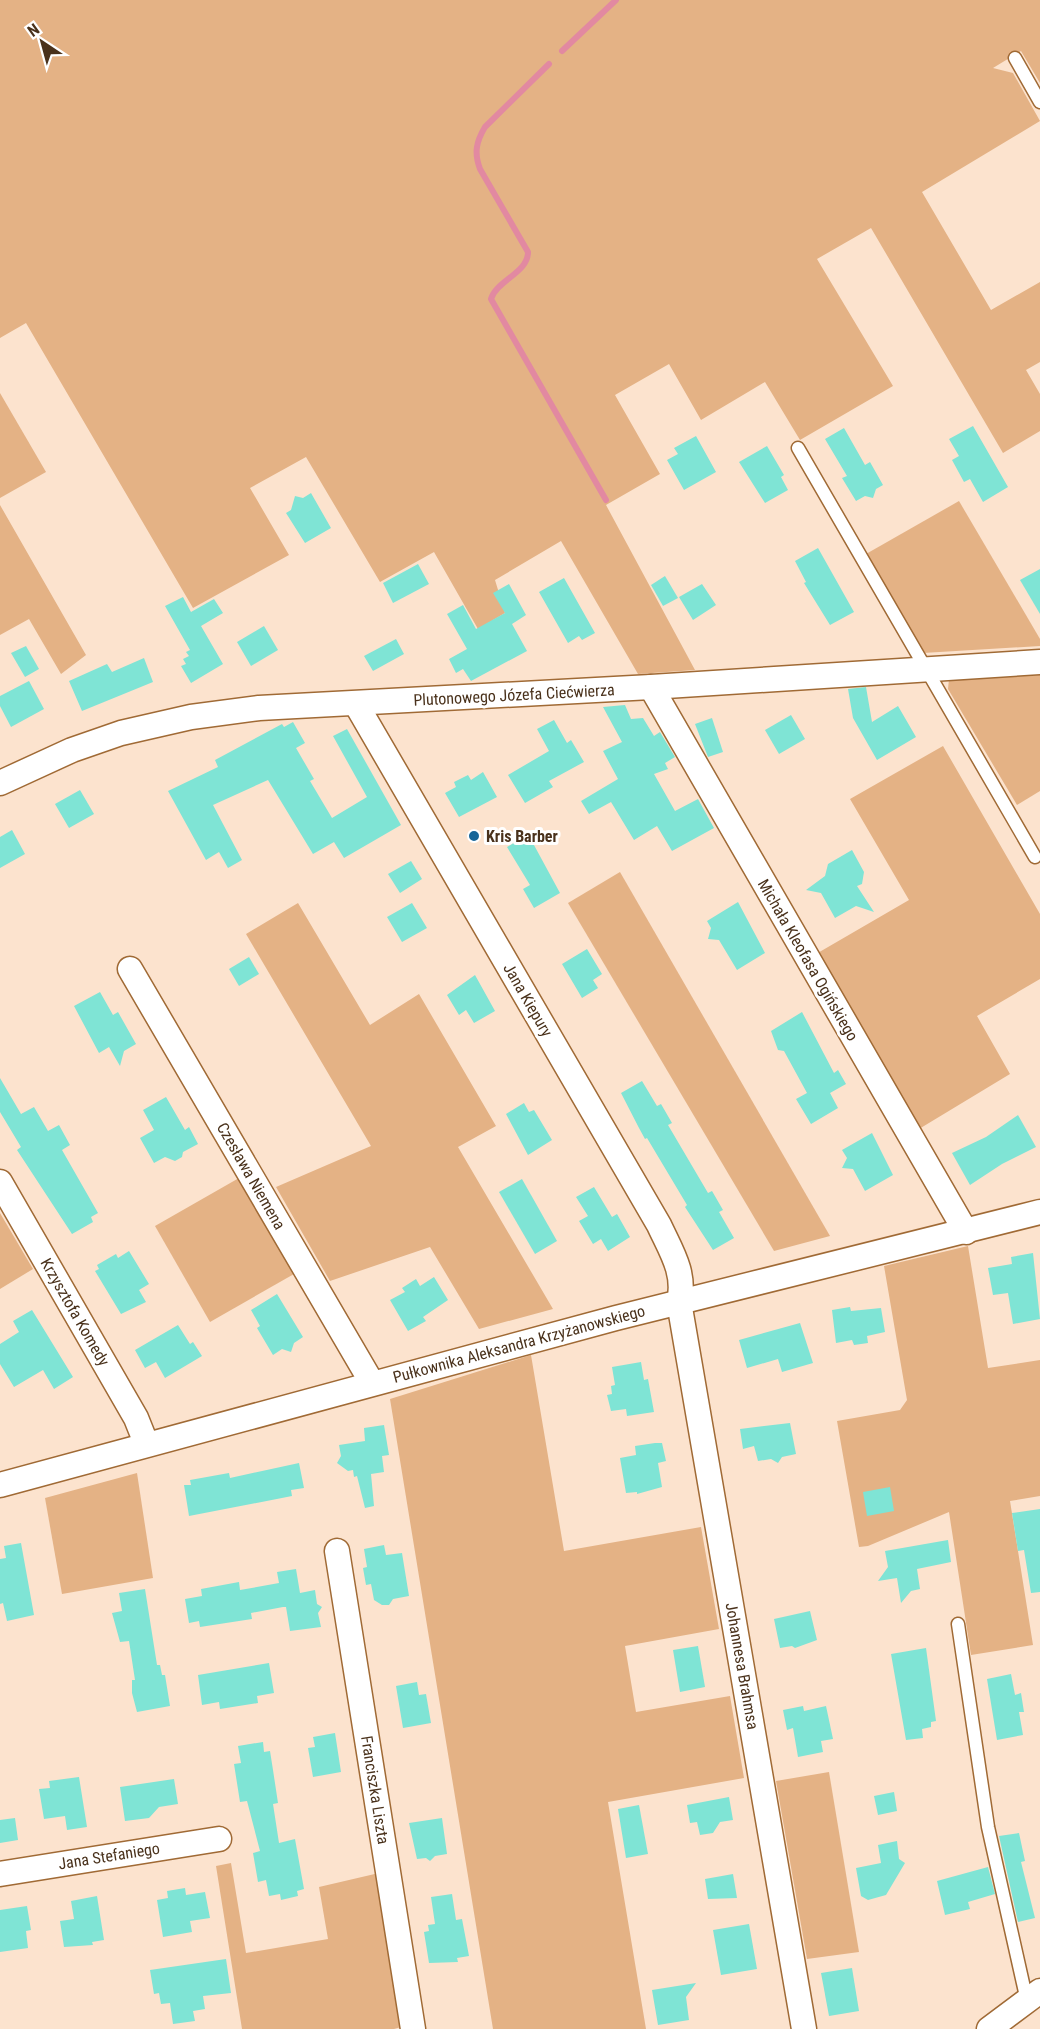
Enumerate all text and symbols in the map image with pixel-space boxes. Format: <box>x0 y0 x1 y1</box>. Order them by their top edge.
north arrow <box>12 12 72 72</box>
text: N <box>24 20 43 41</box>
street label: Plutonowego Józefa Ciećwierza <box>413 680 615 710</box>
place label: Kris Barber <box>486 827 558 846</box>
marker: Kris Barber <box>467 829 481 843</box>
street label: Michała Kleofasa Ogińskiego <box>754 876 862 1044</box>
street label: Jana Kiepury <box>499 960 557 1040</box>
street label: Czesława Niemena <box>213 1119 289 1233</box>
street label: Krzysztofa Komedy <box>36 1255 114 1370</box>
street label: Pułkownika Aleksandra Krzyżanowskiego <box>391 1301 647 1387</box>
street label: Johannesa Brahmsa <box>721 1601 763 1731</box>
street label: Franciszka Liszta <box>357 1734 393 1846</box>
street label: Jana Stefaniego <box>57 1839 161 1873</box>

